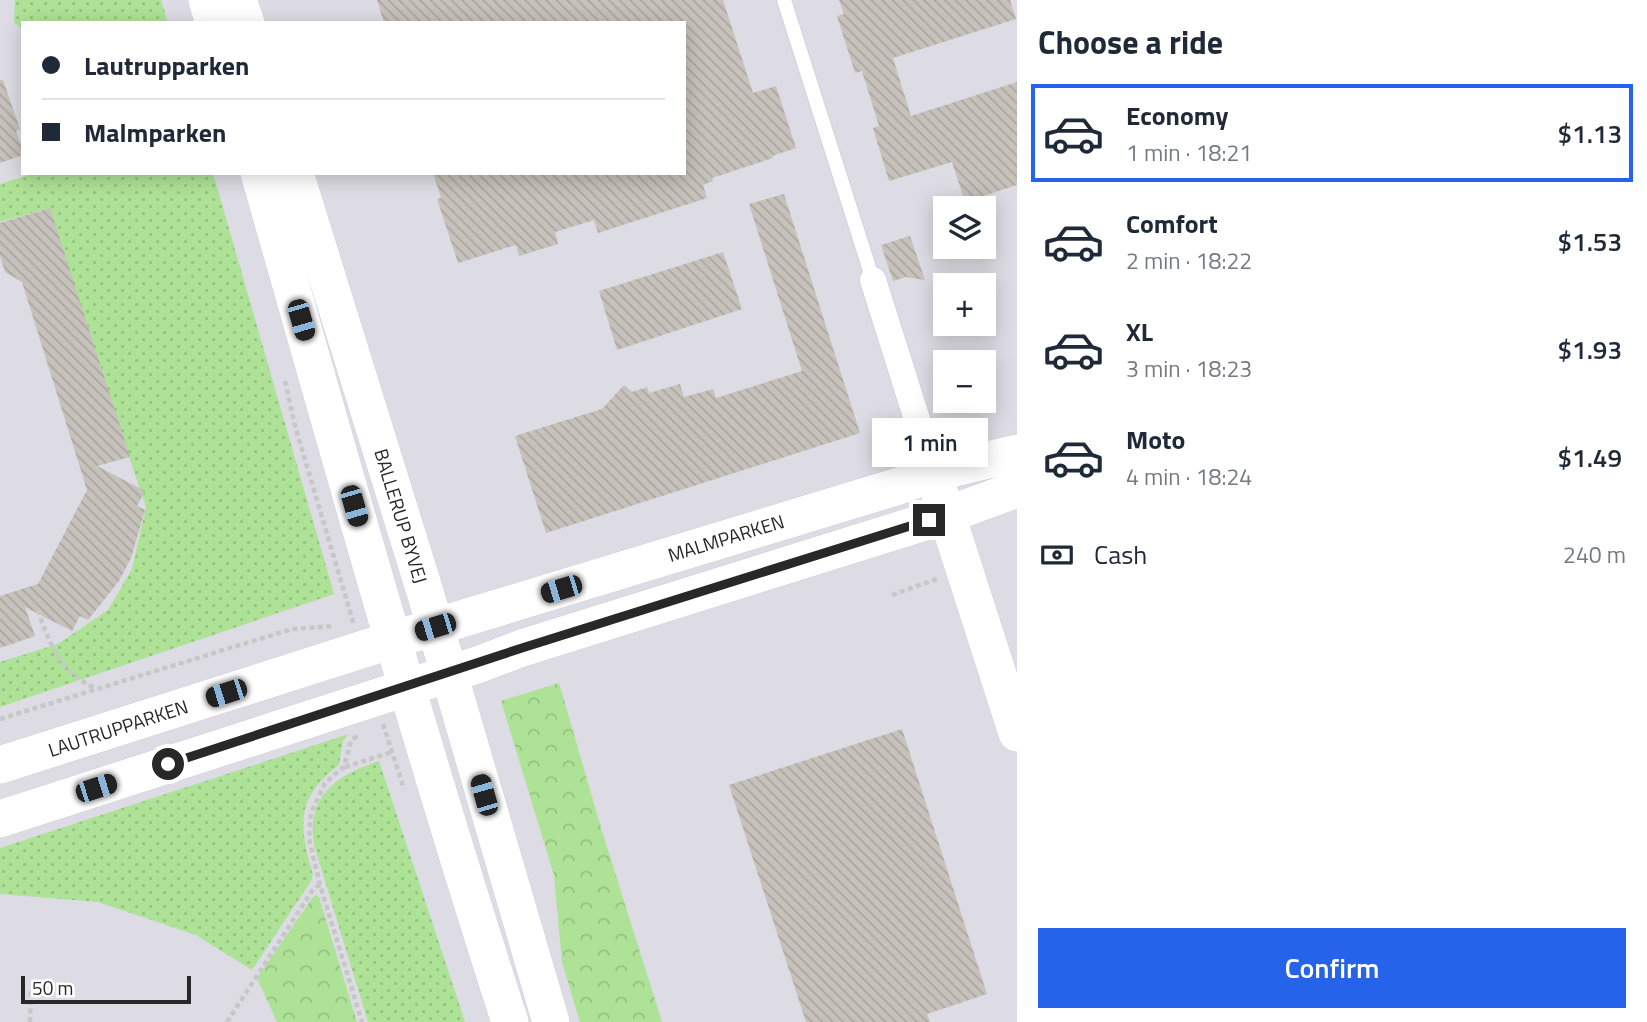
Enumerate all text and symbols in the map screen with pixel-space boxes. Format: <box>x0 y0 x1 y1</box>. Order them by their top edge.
text: Choose a ride <box>1038 18 1223 66</box>
text: Lautrupparken <box>84 46 250 85</box>
text: Economy <box>1126 96 1228 135</box>
icon: car <box>1042 102 1105 165</box>
text: Malmparken <box>84 113 226 152</box>
text: $1.13 <box>1558 114 1622 153</box>
text: 1 min · 18:21 <box>1126 135 1252 170</box>
map controls <box>933 196 996 413</box>
button: layers <box>933 196 996 259</box>
text: Comfort <box>1126 204 1218 243</box>
icon: car <box>1042 210 1105 273</box>
text: $1.53 <box>1558 222 1622 261</box>
text: 2 min · 18:22 <box>1126 243 1252 278</box>
button: + <box>933 273 996 336</box>
car <box>286 297 317 343</box>
text: XL <box>1126 312 1153 351</box>
icon: car <box>1042 318 1105 381</box>
text: $1.93 <box>1558 330 1622 369</box>
button: − <box>933 350 996 413</box>
text: 3 min · 18:23 <box>1126 351 1252 386</box>
callout: 1 min <box>871 419 987 468</box>
text: Moto <box>1126 420 1185 459</box>
text: 1 min <box>902 425 958 460</box>
icon: car <box>1042 426 1105 489</box>
text: $1.49 <box>1558 438 1622 477</box>
street label: BALLERUP BYVEJ <box>367 445 436 587</box>
text: 4 min · 18:24 <box>1126 459 1252 494</box>
car <box>339 483 370 529</box>
route end <box>913 504 945 536</box>
street label: MALMPARKEN <box>664 506 788 569</box>
text: Cash <box>1094 535 1147 574</box>
icon: cash <box>1038 536 1076 574</box>
text: 240 m <box>1563 537 1626 572</box>
car <box>538 573 585 605</box>
car <box>412 611 459 643</box>
car <box>203 677 250 709</box>
street label: LAUTRUPPARKEN <box>44 691 192 764</box>
route start <box>152 748 184 780</box>
car <box>73 772 120 804</box>
car <box>469 772 500 818</box>
button: Confirm <box>1038 928 1626 1008</box>
scale bar <box>21 973 191 1005</box>
text: 50 m <box>32 973 73 1002</box>

